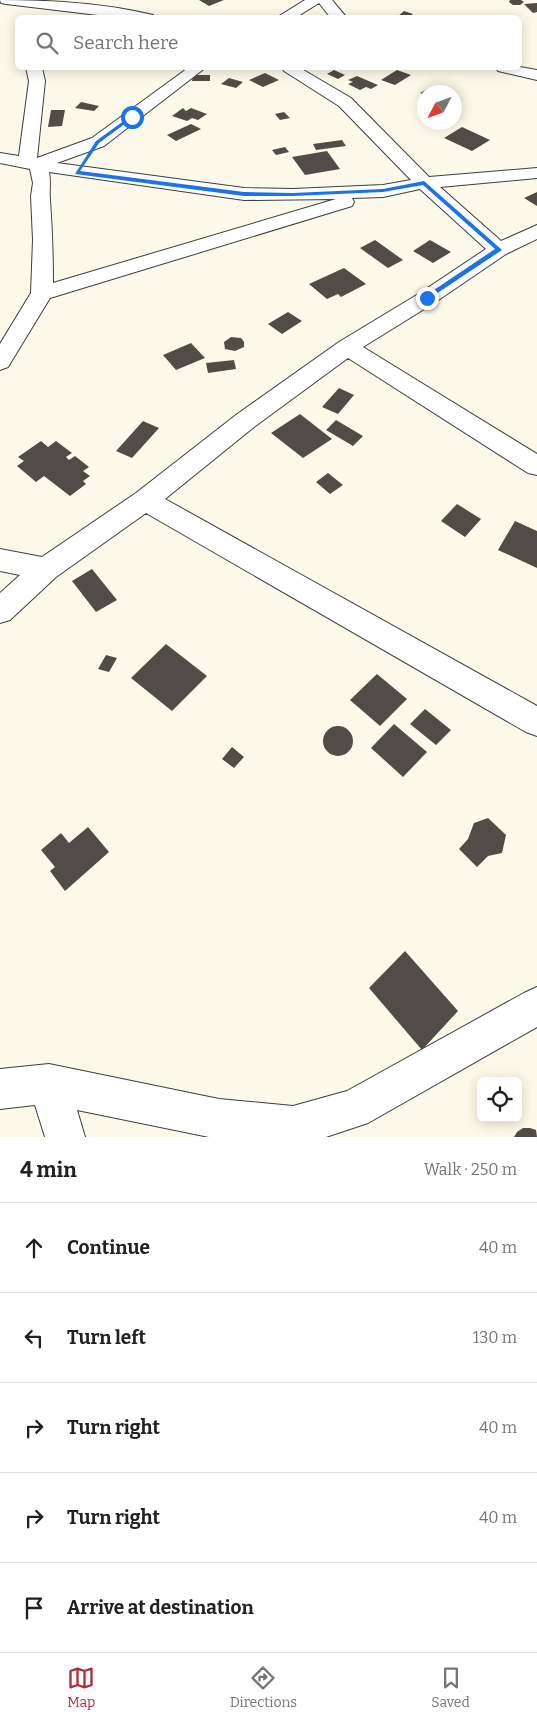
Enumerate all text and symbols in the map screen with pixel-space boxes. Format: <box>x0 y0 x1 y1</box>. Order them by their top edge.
search box <box>15 15 522 70</box>
icon: search <box>33 29 61 57</box>
text: Search here <box>73 31 178 54</box>
north arrow <box>417 85 462 130</box>
route start <box>121 106 144 129</box>
route end <box>416 287 439 310</box>
map controls <box>477 1077 522 1122</box>
button: locate <box>477 1077 522 1122</box>
text: 4 min <box>20 1157 77 1183</box>
text: Walk · 250 m <box>424 1160 517 1179</box>
icon: ahead <box>20 1234 48 1262</box>
text: Continue <box>67 1236 150 1259</box>
text: 40 m <box>479 1238 517 1257</box>
icon: left <box>20 1324 48 1352</box>
text: Turn left <box>67 1326 146 1349</box>
text: 130 m <box>473 1328 517 1347</box>
icon: right <box>20 1414 48 1442</box>
text: Turn right <box>67 1416 160 1439</box>
text: 40 m <box>479 1418 517 1437</box>
icon: right <box>20 1504 48 1532</box>
text: Turn right <box>67 1506 160 1529</box>
text: 40 m <box>479 1508 517 1527</box>
icon: arrive <box>20 1594 48 1622</box>
text: Arrive at destination <box>67 1596 254 1619</box>
tab: Map <box>67 1664 95 1711</box>
tab: Directions <box>230 1664 297 1711</box>
tab: Saved <box>431 1664 470 1711</box>

